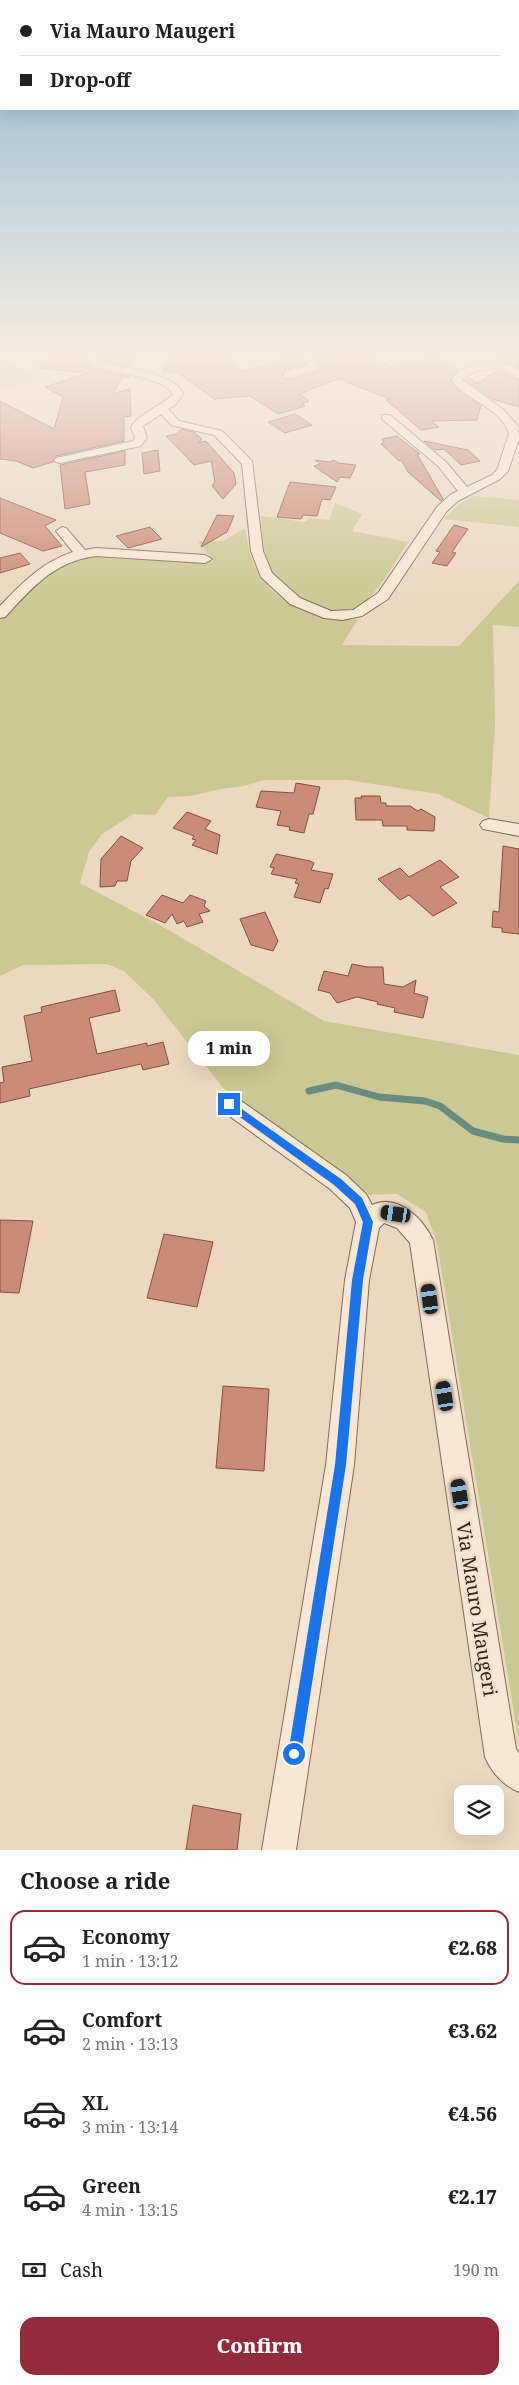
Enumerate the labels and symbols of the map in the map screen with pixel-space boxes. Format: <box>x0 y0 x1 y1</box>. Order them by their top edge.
callout: 1 min <box>188 1032 270 1066</box>
route end <box>218 1093 240 1115</box>
car <box>380 1204 411 1224</box>
car <box>420 1283 439 1315</box>
car <box>435 1380 454 1412</box>
car <box>450 1478 469 1510</box>
street label: Via Mauro Maugeri <box>450 1520 504 1698</box>
route start <box>283 1743 305 1765</box>

